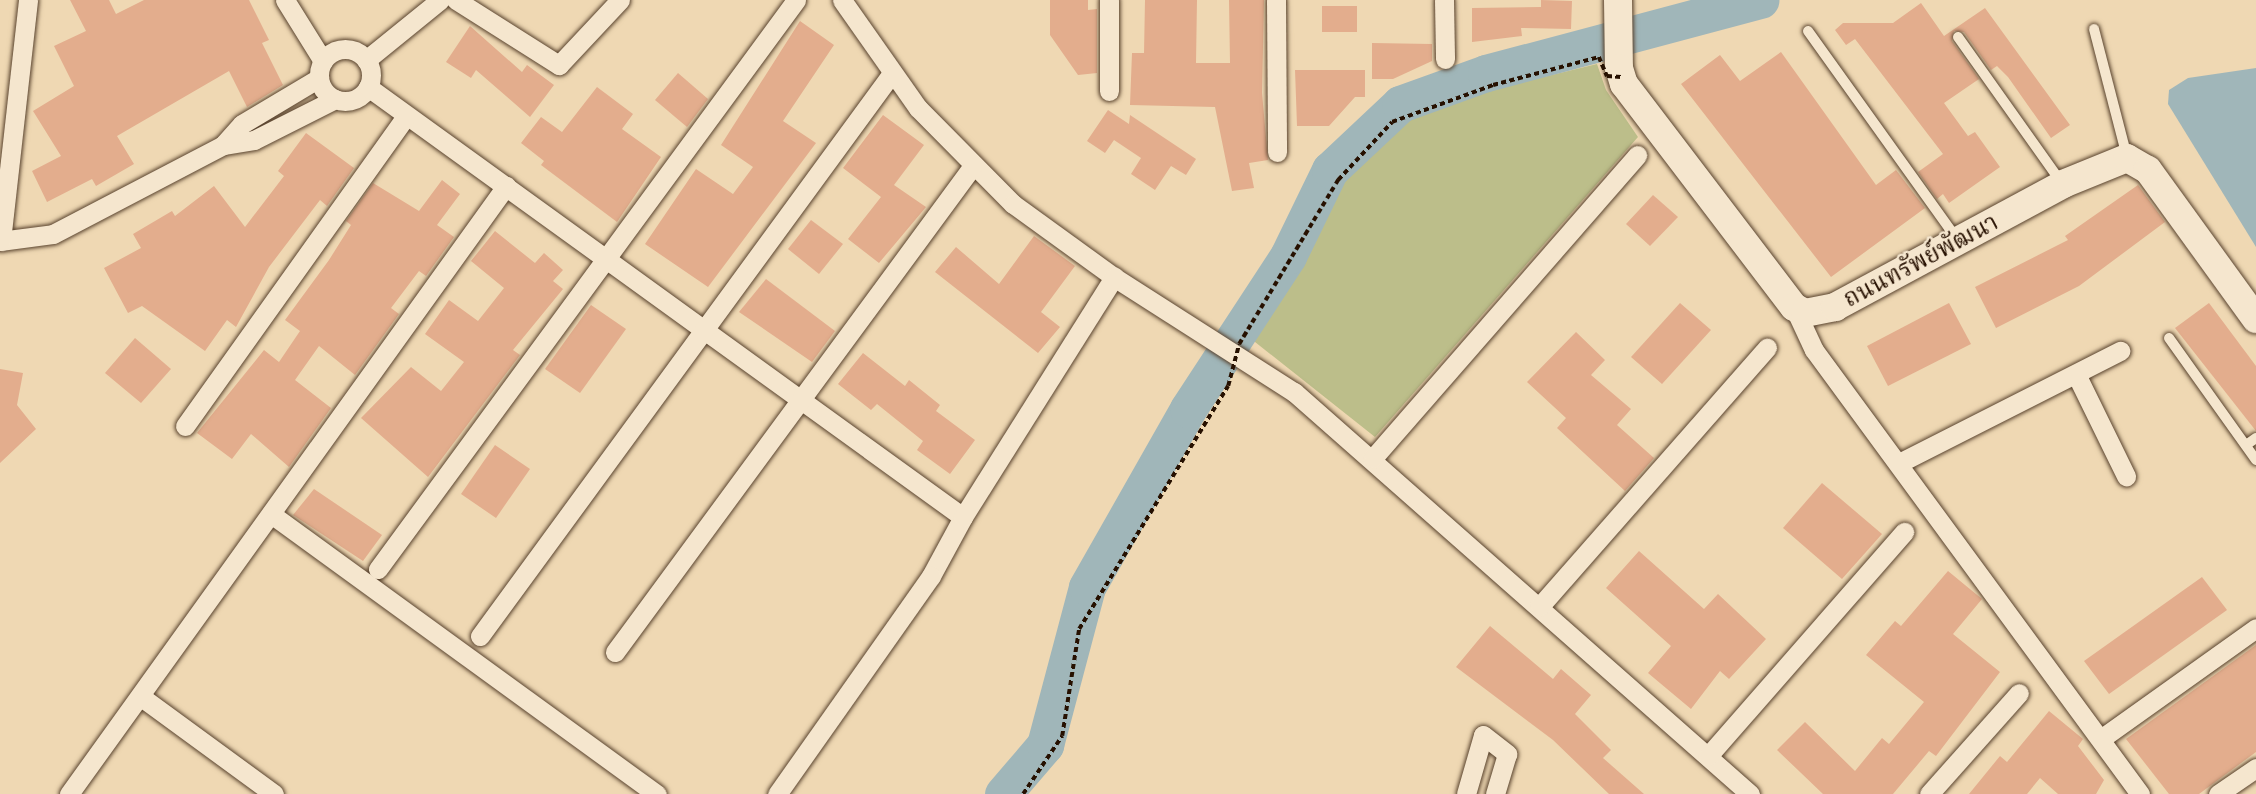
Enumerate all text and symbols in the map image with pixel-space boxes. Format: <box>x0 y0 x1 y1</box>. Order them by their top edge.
street label: ถนนทรัพย์พัฒนา <box>1839 208 2003 314</box>

